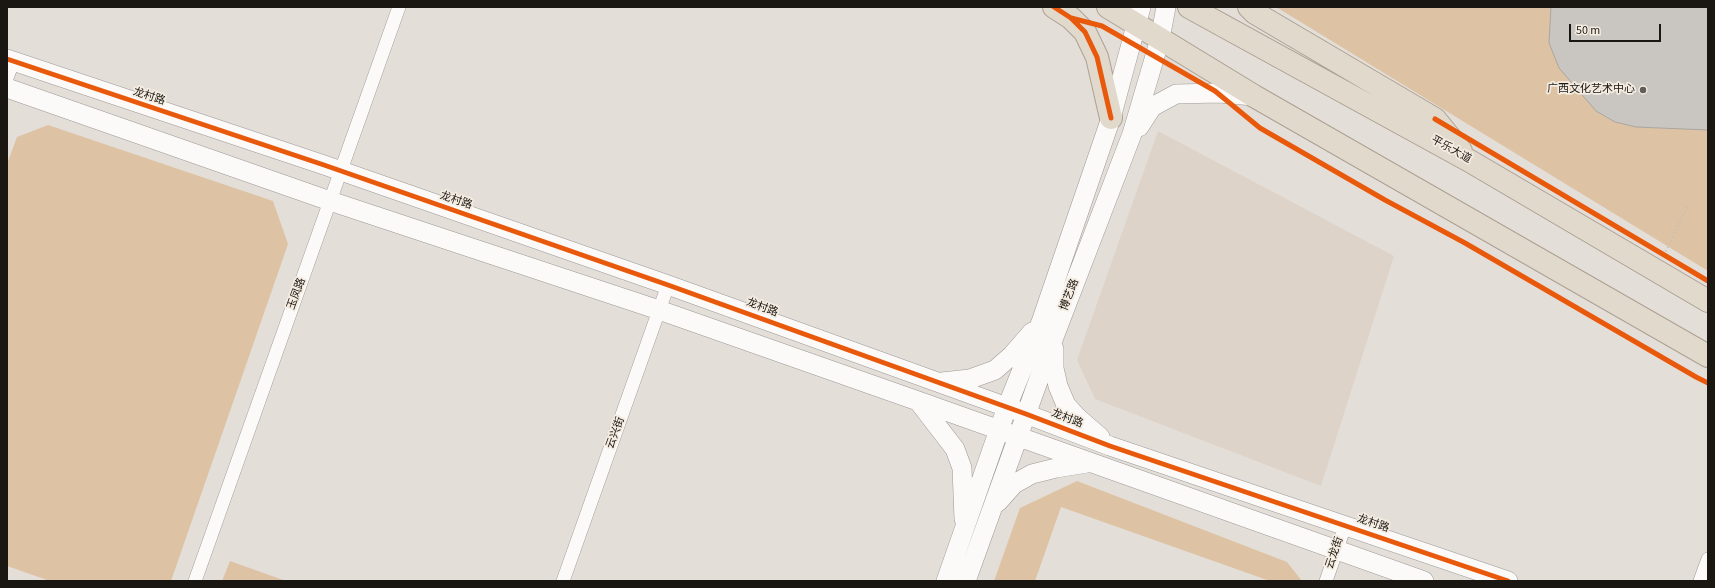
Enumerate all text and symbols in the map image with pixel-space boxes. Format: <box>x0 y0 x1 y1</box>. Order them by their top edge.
scale bar <box>1571 16 1663 42</box>
text: 50 m <box>1576 22 1600 39</box>
place label: 广西文化艺术中心 <box>1547 83 1635 97</box>
marker: 广西文化艺术中心 <box>1638 85 1648 95</box>
street label: 龙村路 <box>131 86 167 108</box>
street label: 平乐大道 <box>1429 134 1473 166</box>
street label: 龙村路 <box>438 189 474 213</box>
street label: 玉凤路 <box>285 276 309 312</box>
street label: 博艺路 <box>1058 277 1082 313</box>
street label: 龙村路 <box>744 296 780 320</box>
street label: 龙村路 <box>1049 407 1085 431</box>
street label: 云兴街 <box>604 415 628 451</box>
street label: 龙村路 <box>1355 512 1391 536</box>
street label: 云龙街 <box>1323 535 1347 571</box>

